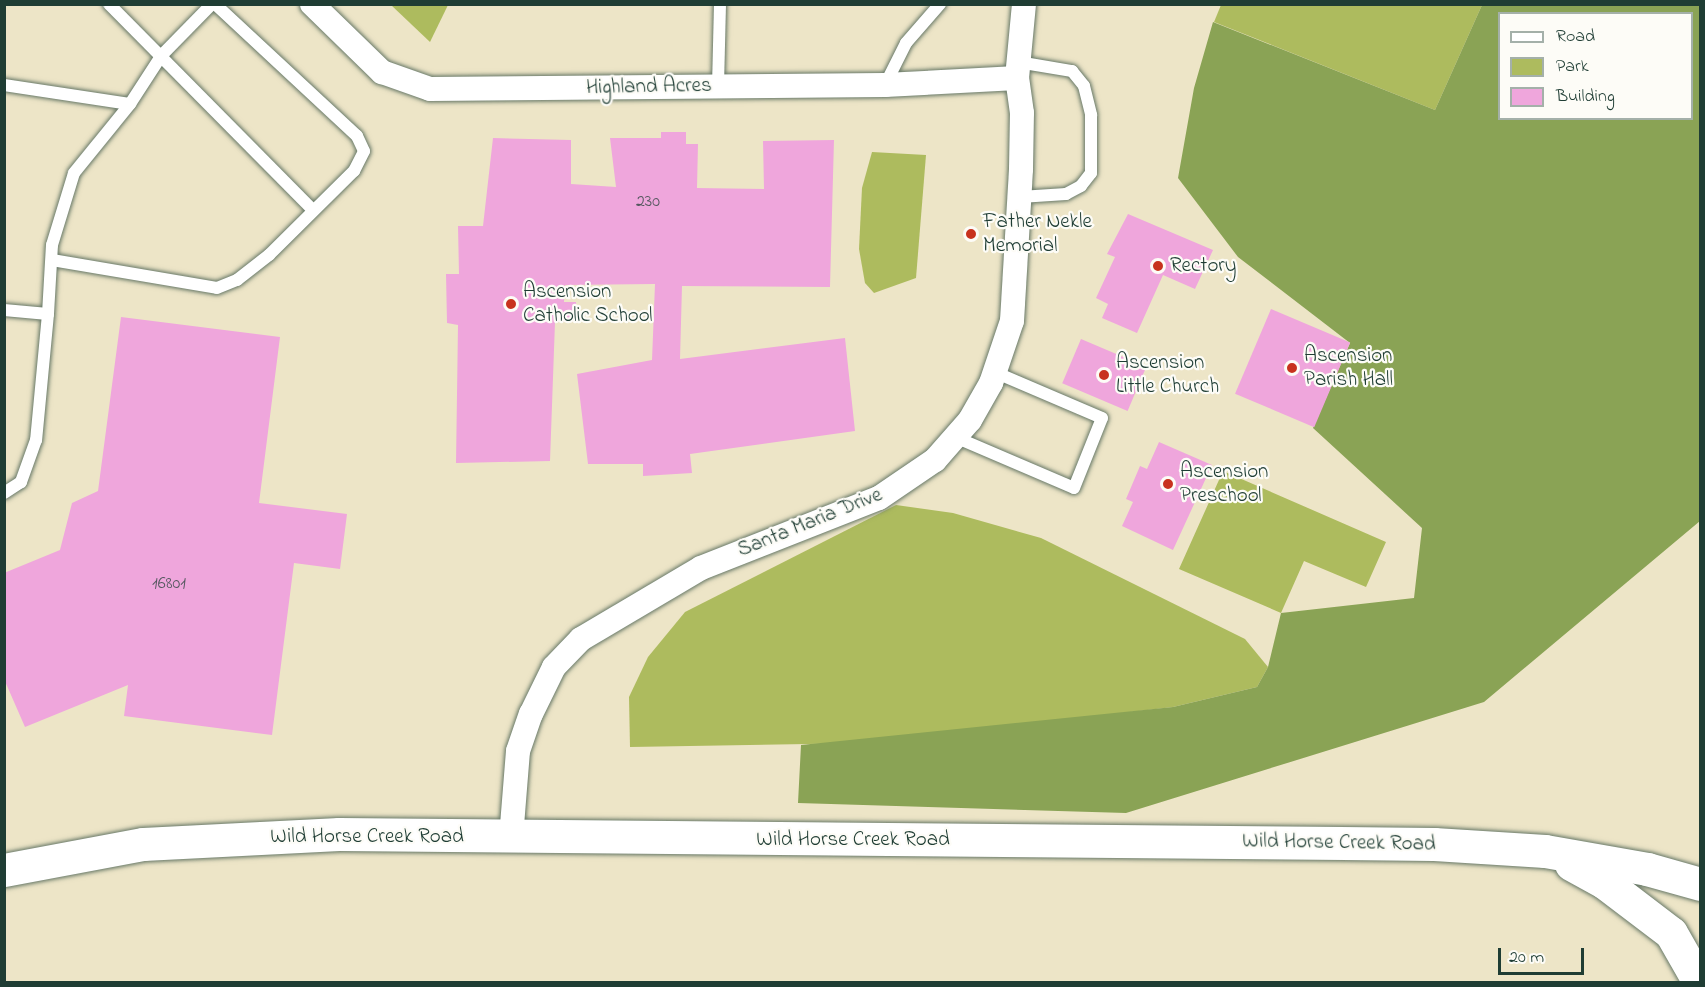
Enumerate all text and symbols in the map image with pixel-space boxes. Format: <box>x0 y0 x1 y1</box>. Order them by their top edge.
legend <box>1498 12 1693 120</box>
text: Road <box>1556 24 1595 50</box>
text: Park <box>1556 54 1589 80</box>
street label: Highland Acres <box>586 73 712 101</box>
text: Building <box>1556 84 1615 110</box>
house number: 230 <box>636 191 660 213</box>
place label: Father Nekle Memorial <box>983 209 1092 259</box>
marker: Father Nekle Memorial <box>964 227 978 241</box>
place label: Rectory <box>1170 253 1237 279</box>
marker: Rectory <box>1151 259 1165 273</box>
place label: Ascension Catholic School <box>523 279 653 329</box>
marker: Ascension Catholic School <box>504 297 518 311</box>
place label: Ascension Parish Hall <box>1304 343 1393 393</box>
place label: Ascension Little Church <box>1116 350 1219 400</box>
marker: Ascension Parish Hall <box>1285 361 1299 375</box>
marker: Ascension Little Church <box>1097 368 1111 382</box>
place label: Ascension Preschool <box>1180 459 1268 509</box>
marker: Ascension Preschool <box>1161 477 1175 491</box>
street label: Santa Maria Drive <box>734 483 886 563</box>
house number: 16801 <box>152 573 186 595</box>
street label: Wild Horse Creek Road <box>270 824 464 850</box>
street label: Wild Horse Creek Road <box>756 827 950 853</box>
street label: Wild Horse Creek Road <box>1242 829 1436 857</box>
scale bar <box>1501 936 1586 974</box>
text: 20 m <box>1509 945 1544 971</box>

